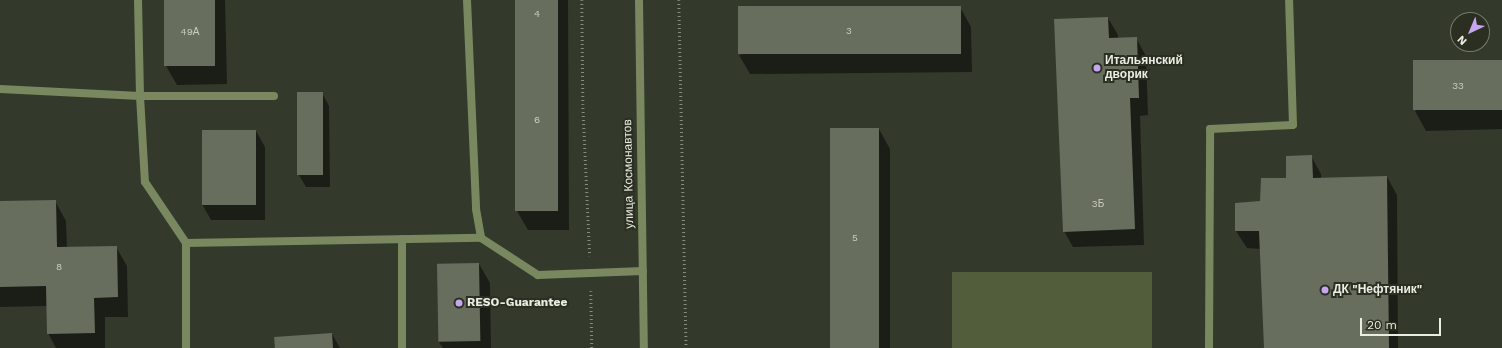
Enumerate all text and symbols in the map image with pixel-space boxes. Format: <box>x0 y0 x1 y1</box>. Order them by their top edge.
house number: 4 <box>534 8 540 20</box>
north arrow <box>1450 12 1490 52</box>
house number: 3 <box>846 25 852 37</box>
house number: 49А <box>181 26 199 38</box>
text: N <box>1455 33 1469 48</box>
place label: Итальянский дворик <box>1105 54 1183 82</box>
marker: Итальянский дворик <box>1092 63 1102 73</box>
house number: 33 <box>1452 80 1464 92</box>
house number: 6 <box>534 114 540 126</box>
street label: улица Космонавтов <box>621 119 637 229</box>
house number: 3Б <box>1092 198 1104 210</box>
house number: 5 <box>852 232 858 244</box>
house number: 8 <box>56 261 62 273</box>
place label: ДК "Нефтяник" <box>1333 283 1422 297</box>
marker: ДК "Нефтяник" <box>1320 285 1330 295</box>
place label: RESO-Guarantee <box>467 296 567 310</box>
marker: RESO-Guarantee <box>454 298 464 308</box>
scale bar <box>1362 310 1443 336</box>
text: 20 m <box>1367 318 1397 332</box>

